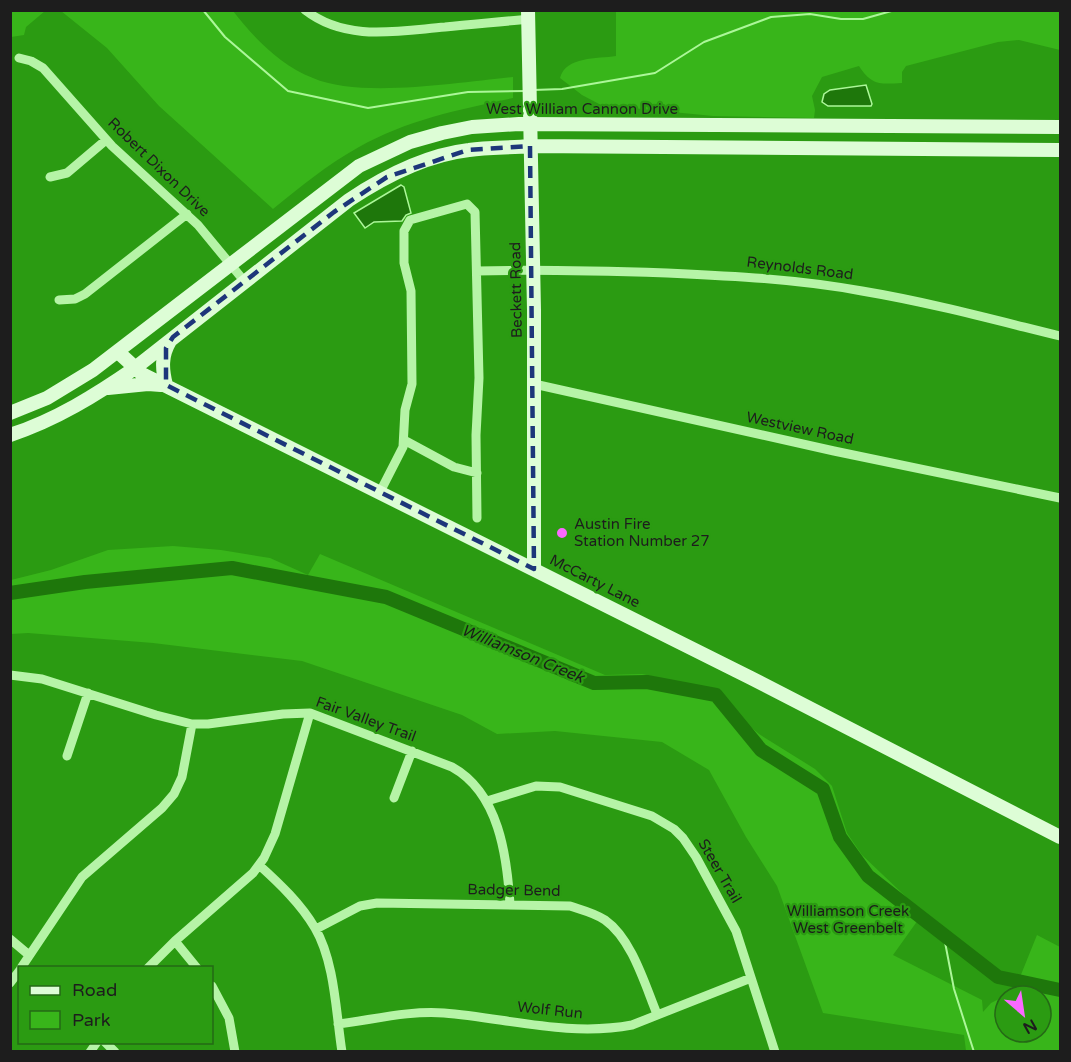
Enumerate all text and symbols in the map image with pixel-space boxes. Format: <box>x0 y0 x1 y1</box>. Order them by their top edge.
street label: West William Cannon Drive <box>486 100 678 118</box>
street label: Robert Dixon Drive <box>104 114 214 220</box>
street label: Beckett Road <box>506 242 526 338</box>
street label: Reynolds Road <box>746 253 854 283</box>
street label: Westview Road <box>745 408 855 448</box>
place label: Austin Fire Station Number 27 <box>574 515 710 550</box>
marker: Austin Fire Station Number 27 <box>555 526 569 540</box>
street label: McCarty Lane <box>547 551 643 611</box>
water label: Williamson Creek <box>458 620 588 688</box>
street label: Fair Valley Trail <box>313 692 419 746</box>
street label: Steer Trail <box>694 836 746 906</box>
street label: Badger Bend <box>467 880 561 900</box>
park label: Williamson Creek West Greenbelt <box>787 902 909 937</box>
legend <box>18 966 213 1044</box>
text: Road <box>72 979 117 1001</box>
north arrow <box>993 984 1053 1044</box>
street label: Wolf Run <box>516 998 584 1022</box>
text: Park <box>72 1009 111 1031</box>
text: N <box>1019 1014 1040 1038</box>

